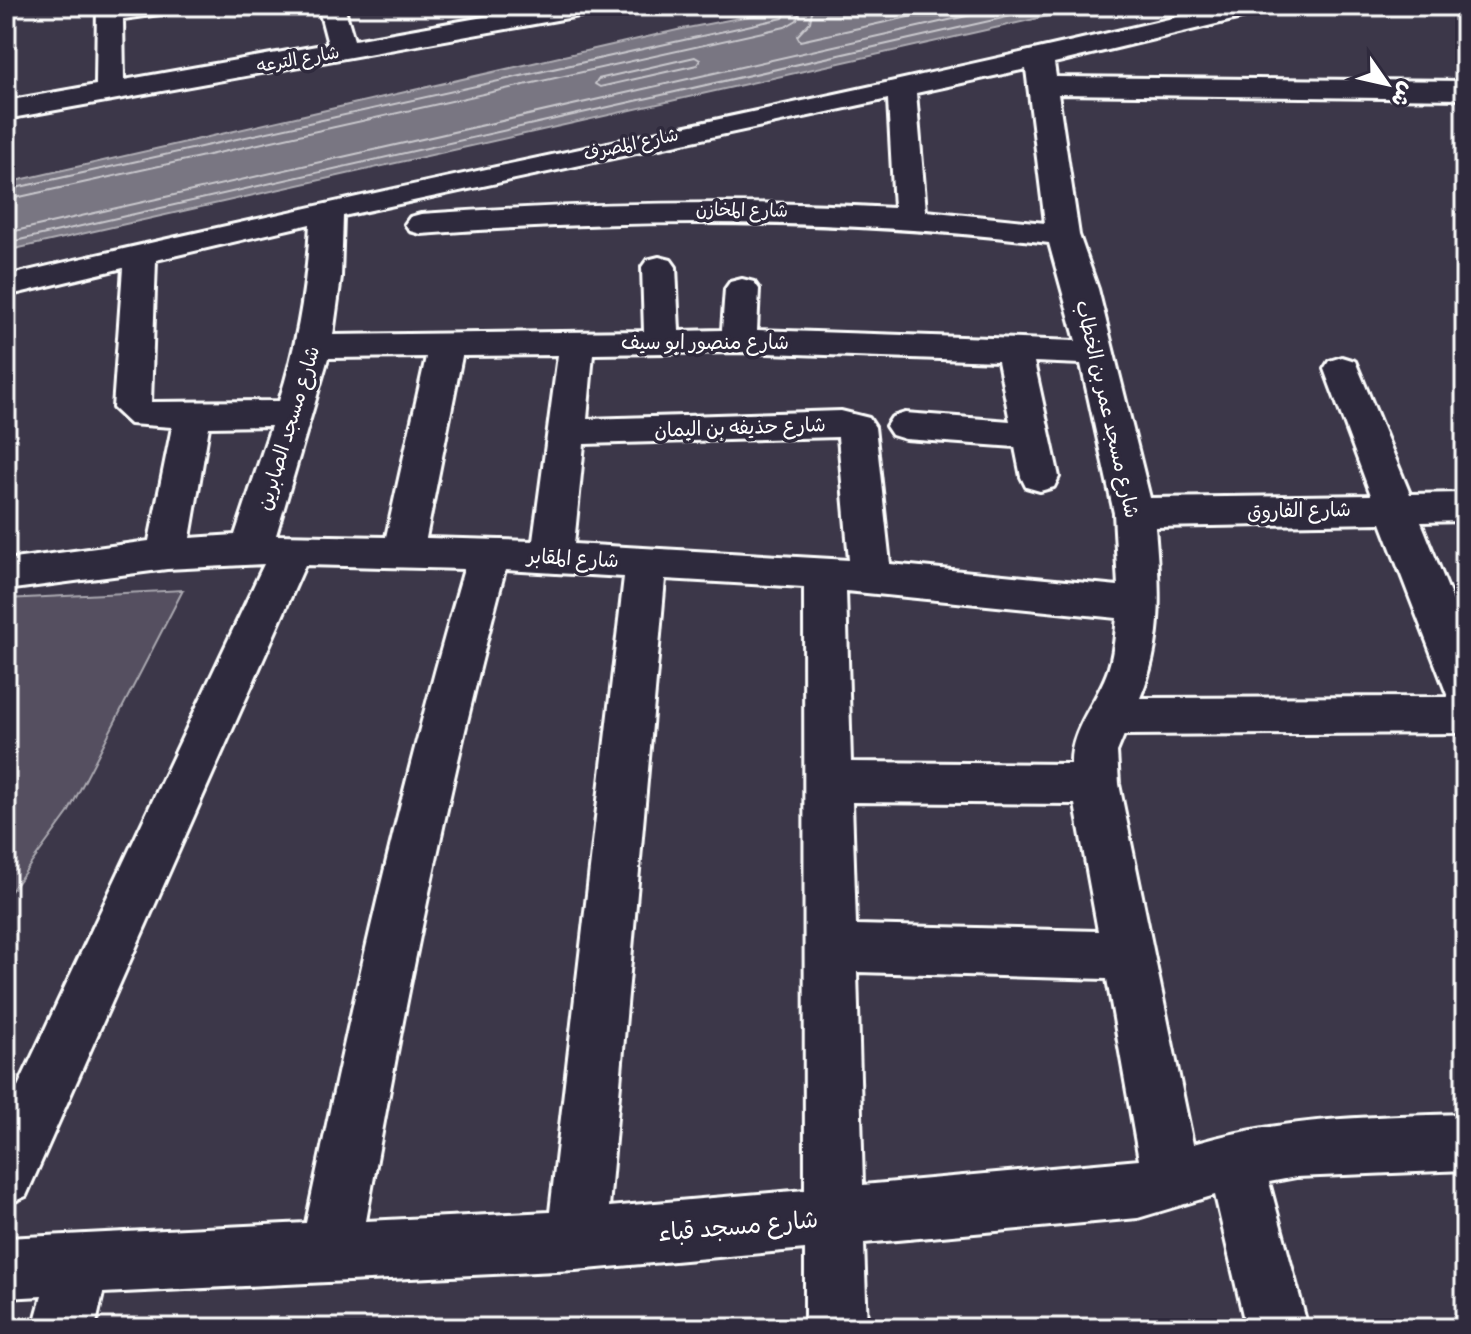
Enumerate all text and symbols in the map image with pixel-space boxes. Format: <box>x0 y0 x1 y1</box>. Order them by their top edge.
street label: شارع الترعه <box>255 41 341 78</box>
north arrow <box>1347 44 1427 124</box>
text: ش <box>1384 77 1421 112</box>
street label: شارع المصرف <box>582 123 681 166</box>
street label: شارع المخازن <box>696 198 788 223</box>
street label: شارع مسجد عمر بن الخطاب <box>1069 298 1145 521</box>
street label: شارع منصور ابو سيف <box>621 330 789 356</box>
street label: شارع مسجد الصابرين <box>252 343 326 514</box>
street label: شارع حذيفه بن اليمان <box>654 412 826 444</box>
street label: شارع الفاروق <box>1247 497 1351 525</box>
street label: شارع المقابر <box>524 544 619 574</box>
street label: شارع مسجد قباء <box>657 1205 819 1250</box>

